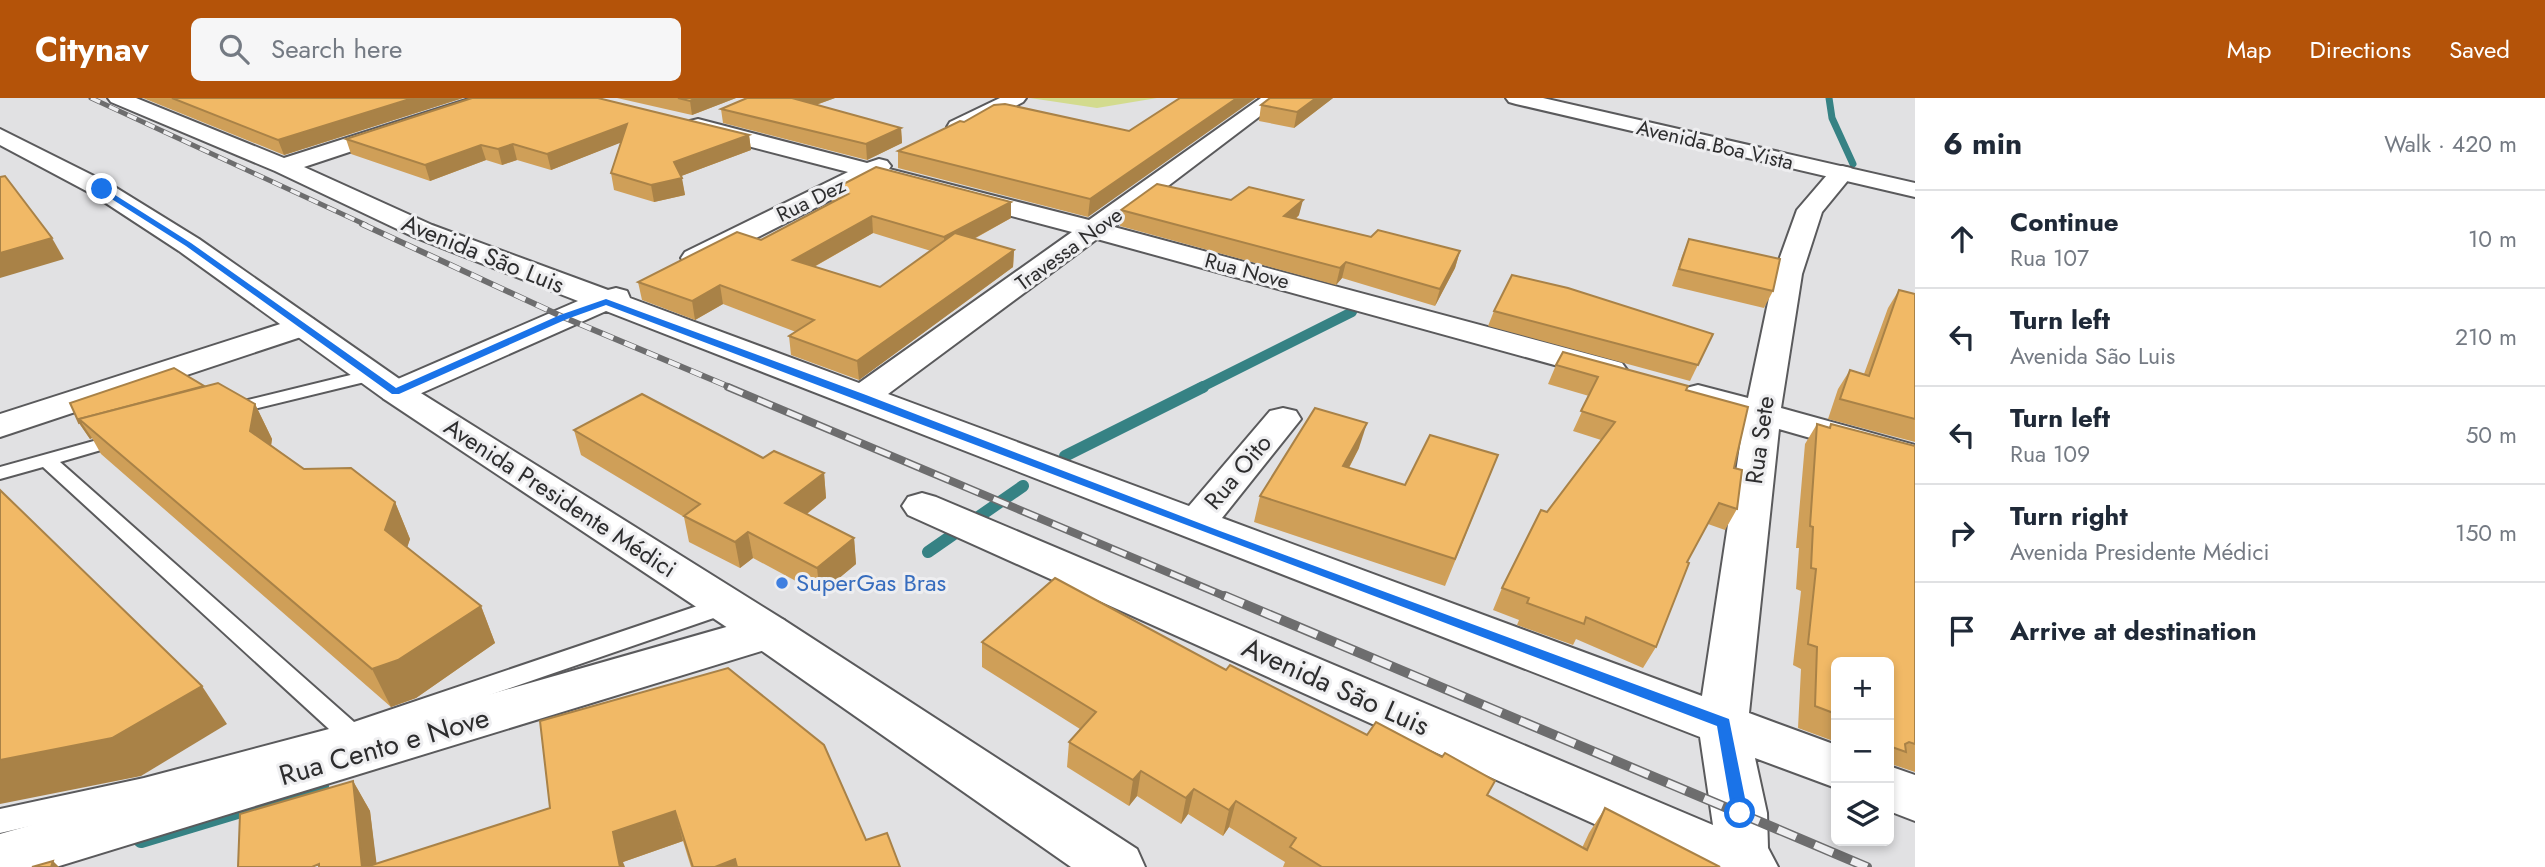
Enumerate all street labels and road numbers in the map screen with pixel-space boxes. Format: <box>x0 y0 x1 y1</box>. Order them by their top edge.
street label: Avenida Boa Vista <box>1634 112 1796 178</box>
street label: Rua Dez <box>771 170 851 230</box>
street label: Travessa Nove <box>1009 200 1129 298</box>
street label: Avenida São Luis <box>397 205 570 302</box>
street label: Rua Nove <box>1201 245 1293 297</box>
street label: Rua Sete <box>1736 394 1783 486</box>
street label: Avenida Presidente Médici <box>437 409 683 586</box>
street label: Rua Oito <box>1196 426 1280 517</box>
street label: Avenida São Luis <box>1236 627 1436 746</box>
street label: Rua Cento e Nove <box>274 697 494 796</box>

